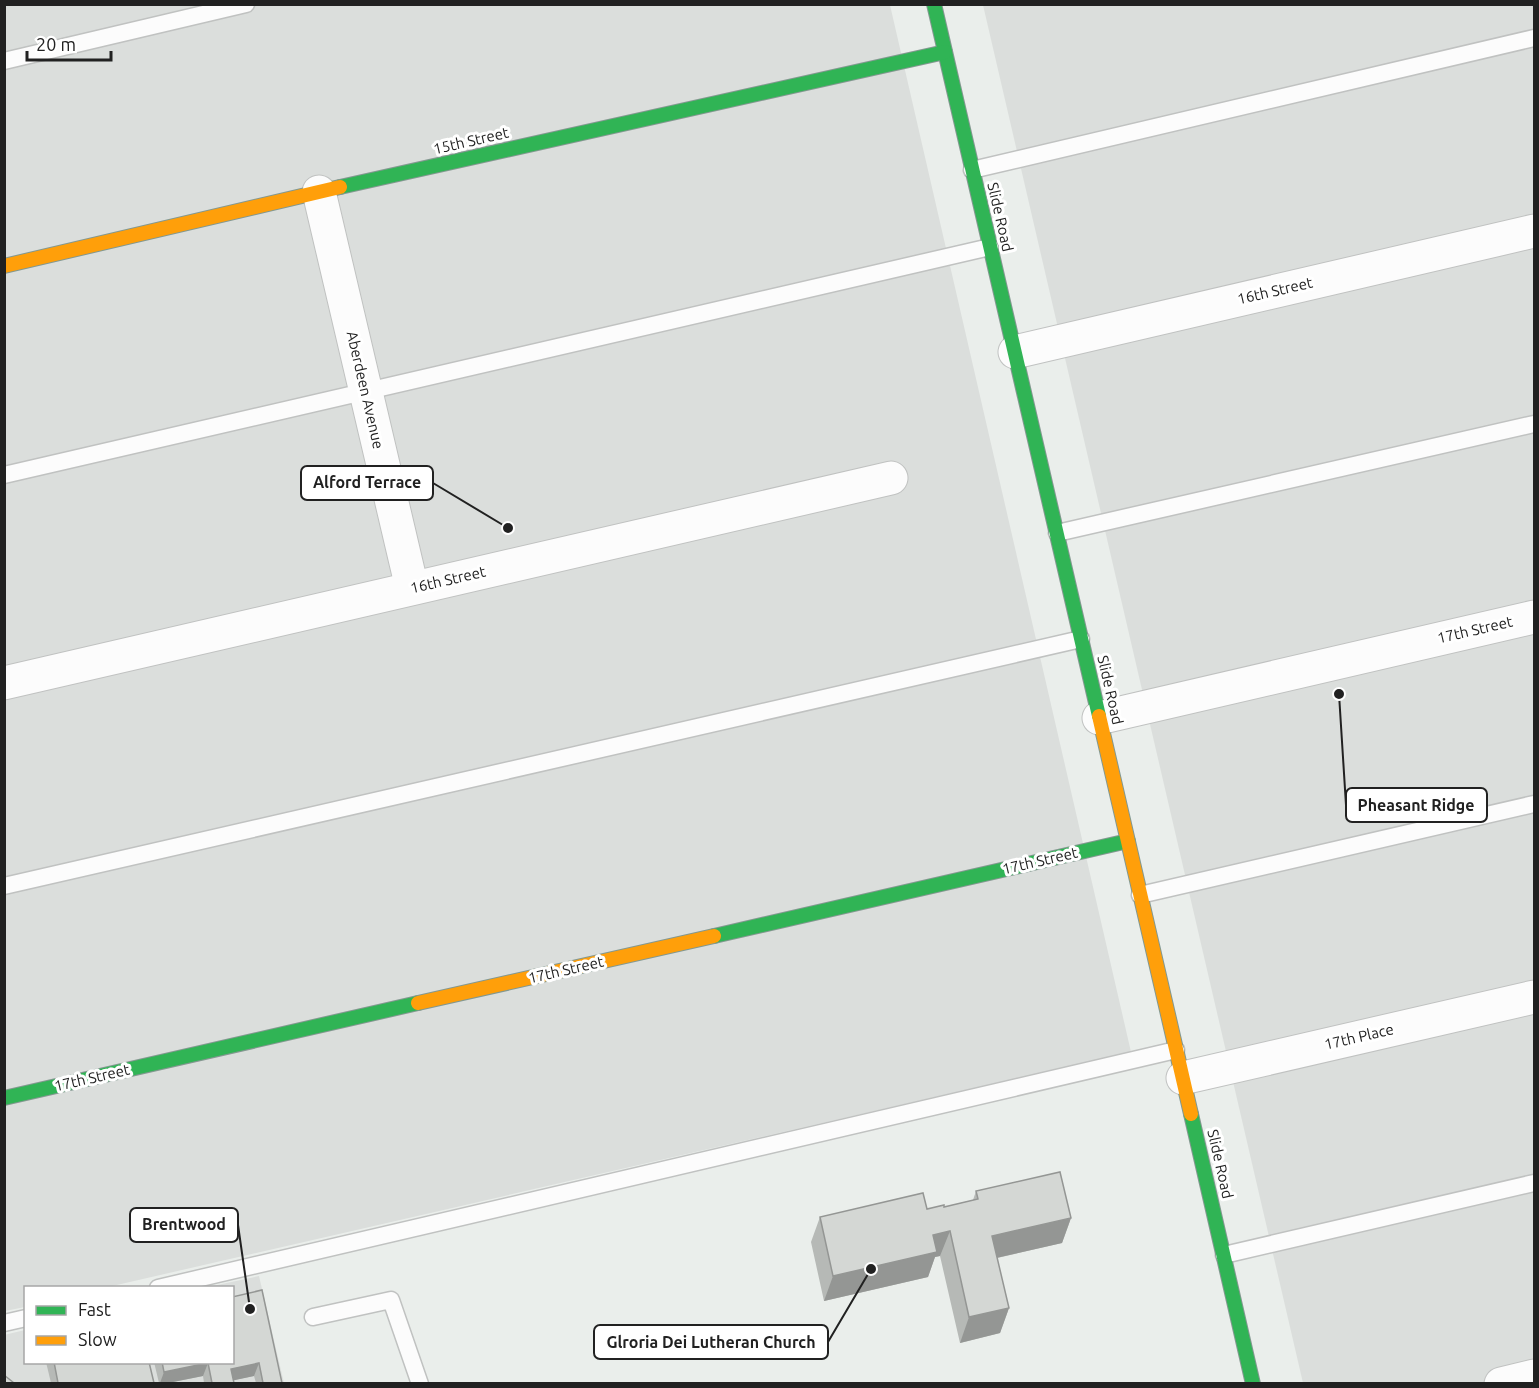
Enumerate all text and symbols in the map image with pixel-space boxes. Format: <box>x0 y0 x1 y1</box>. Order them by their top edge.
scale bar <box>27 24 111 62</box>
text: 20 m <box>36 34 76 54</box>
street label: 15th Street <box>432 124 510 157</box>
street label: Slide Road <box>984 181 1017 253</box>
street label: 16th Street <box>1236 274 1314 307</box>
street label: Aberdeen Avenue <box>344 329 387 450</box>
callout: Alford Terrace <box>301 466 433 500</box>
text: Alford Terrace <box>313 473 421 491</box>
street label: 16th Street <box>409 563 487 596</box>
street label: 17th Street <box>1436 613 1514 646</box>
street label: Slide Road <box>1094 654 1127 726</box>
callout: Pheasant Ridge <box>1346 788 1487 822</box>
text: Pheasant Ridge <box>1358 796 1474 814</box>
street label: 17th Street <box>1001 844 1079 877</box>
street label: 17th Street <box>527 953 605 986</box>
street label: 17th Place <box>1323 1020 1395 1053</box>
street label: 17th Street <box>53 1061 131 1094</box>
street label: Slide Road <box>1204 1128 1237 1200</box>
callout: Brentwood <box>130 1208 238 1242</box>
text: Brentwood <box>142 1215 226 1233</box>
legend <box>24 1286 234 1364</box>
text: Fast <box>78 1299 111 1319</box>
callout: Glroria Dei Lutheran Church <box>594 1325 828 1359</box>
text: Slow <box>78 1329 117 1349</box>
text: Glroria Dei Lutheran Church <box>606 1333 816 1351</box>

